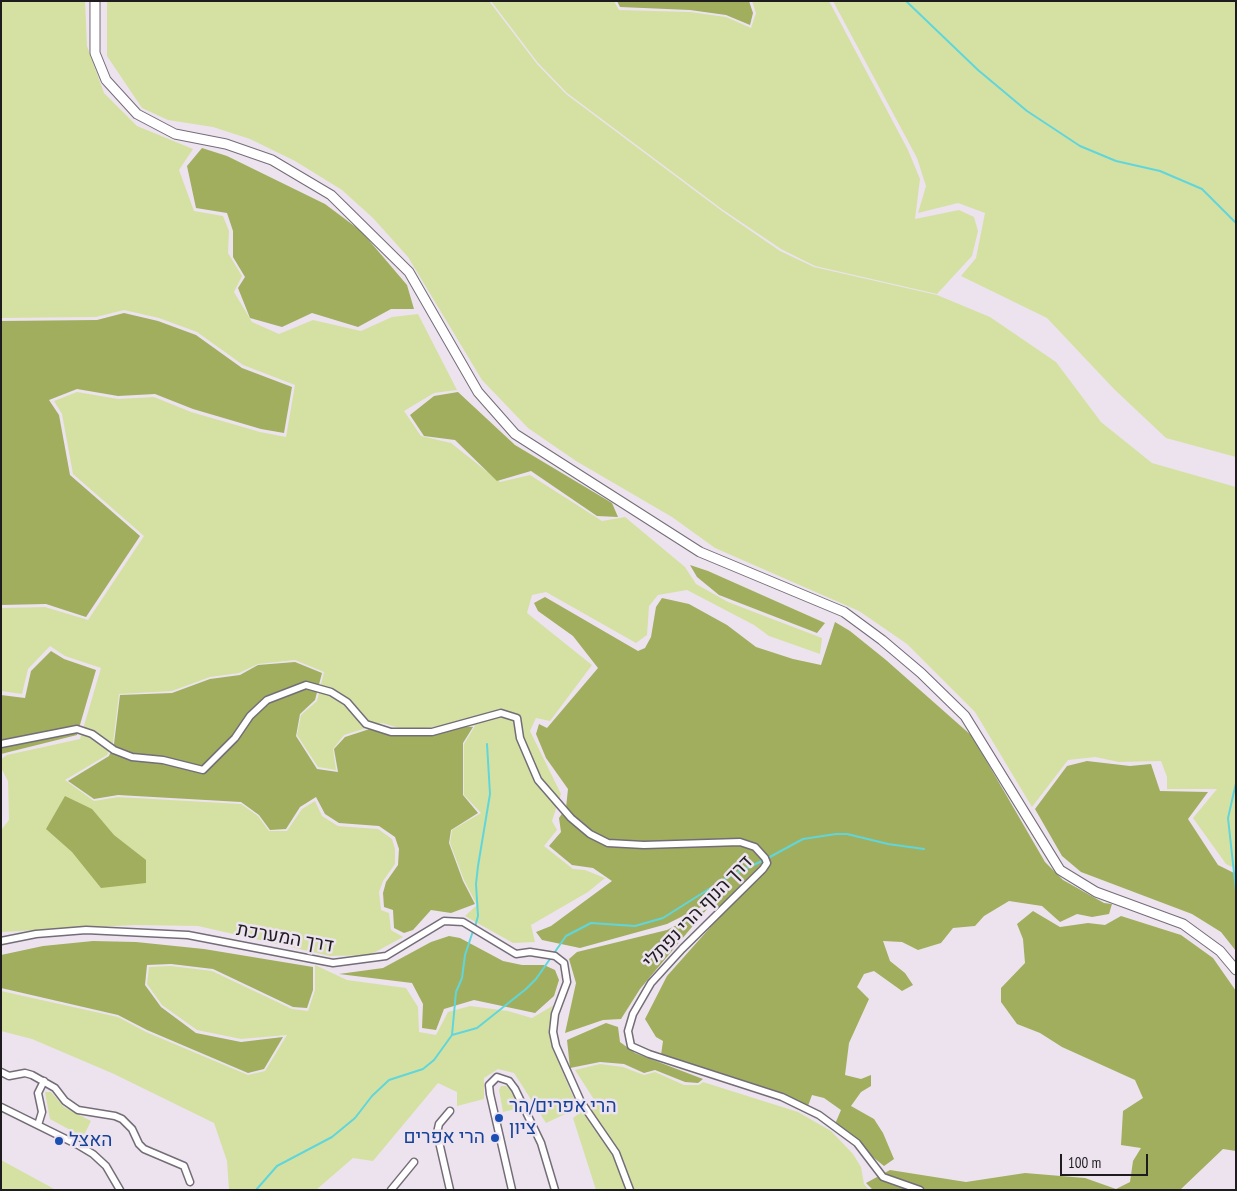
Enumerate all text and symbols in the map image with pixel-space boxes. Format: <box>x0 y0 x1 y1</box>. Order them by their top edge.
street label: דרך הנוף הרי נפתלי <box>638 851 758 973</box>
street label: דרך המערכת <box>235 918 335 958</box>
place label: הרי אפרים/הר ציון <box>509 1096 617 1140</box>
marker: הרי אפרים/הר ציון <box>493 1112 505 1124</box>
place label: הרי אפרים <box>404 1127 485 1149</box>
place label: האצל <box>69 1130 113 1152</box>
marker: הרי אפרים <box>489 1132 501 1144</box>
marker: האצל <box>53 1135 65 1147</box>
scale bar <box>1062 1144 1150 1176</box>
text: 100 m <box>1068 1153 1101 1172</box>

